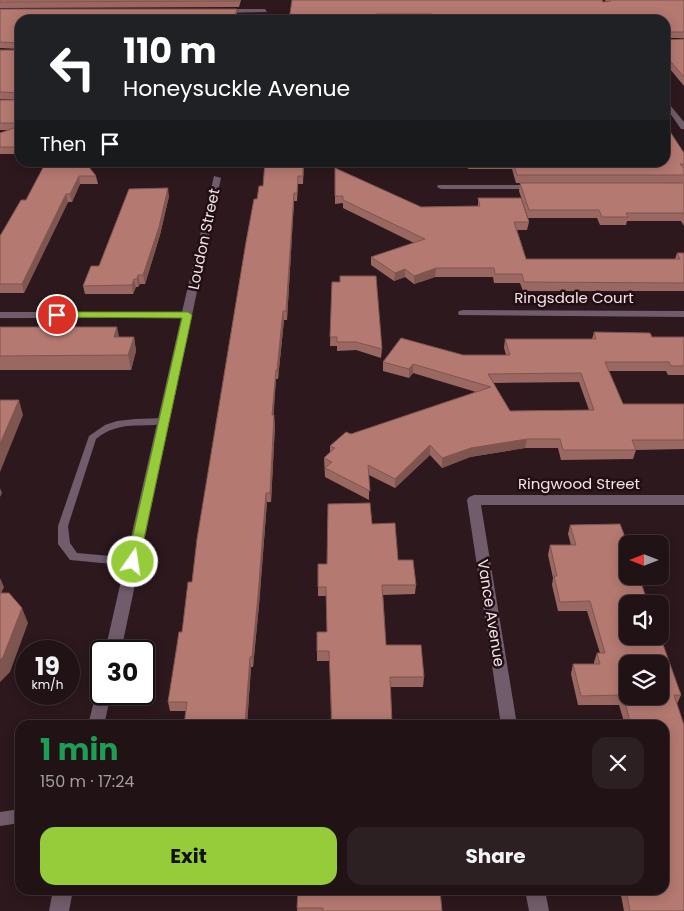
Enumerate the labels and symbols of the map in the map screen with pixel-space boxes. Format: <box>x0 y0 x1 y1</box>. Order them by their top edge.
street label: Loudon Street <box>183 186 224 291</box>
street label: Ringsdale Court <box>514 287 634 308</box>
pin <box>36 294 78 336</box>
street label: Ringwood Street <box>518 473 640 494</box>
position arrow <box>106 535 158 587</box>
north arrow <box>619 535 669 585</box>
street label: Vance Avenue <box>473 558 510 668</box>
speed limit sign: 30 <box>90 640 155 705</box>

